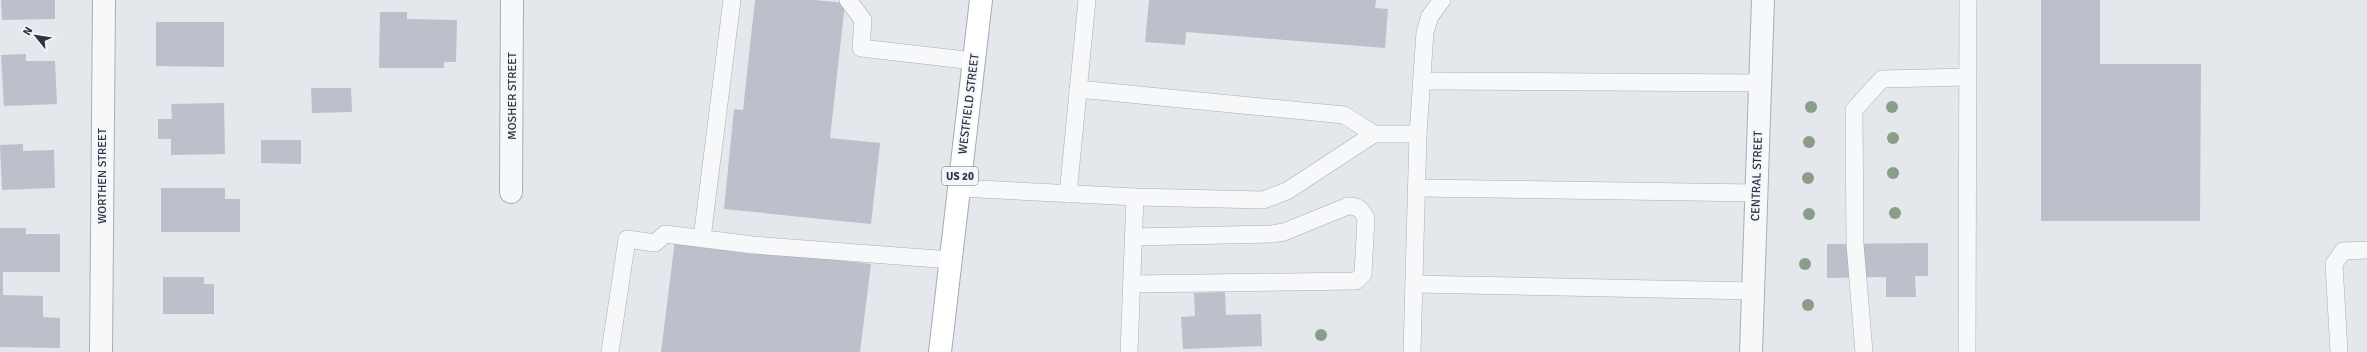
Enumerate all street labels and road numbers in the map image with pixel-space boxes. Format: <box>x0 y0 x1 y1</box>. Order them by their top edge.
street label: MOSHER STREET <box>505 52 520 140</box>
street label: WESTFIELD STREET <box>955 53 983 155</box>
street label: WORTHEN STREET <box>95 128 110 224</box>
street label: CENTRAL STREET <box>1748 130 1766 221</box>
road number: US 20 <box>942 167 978 185</box>

